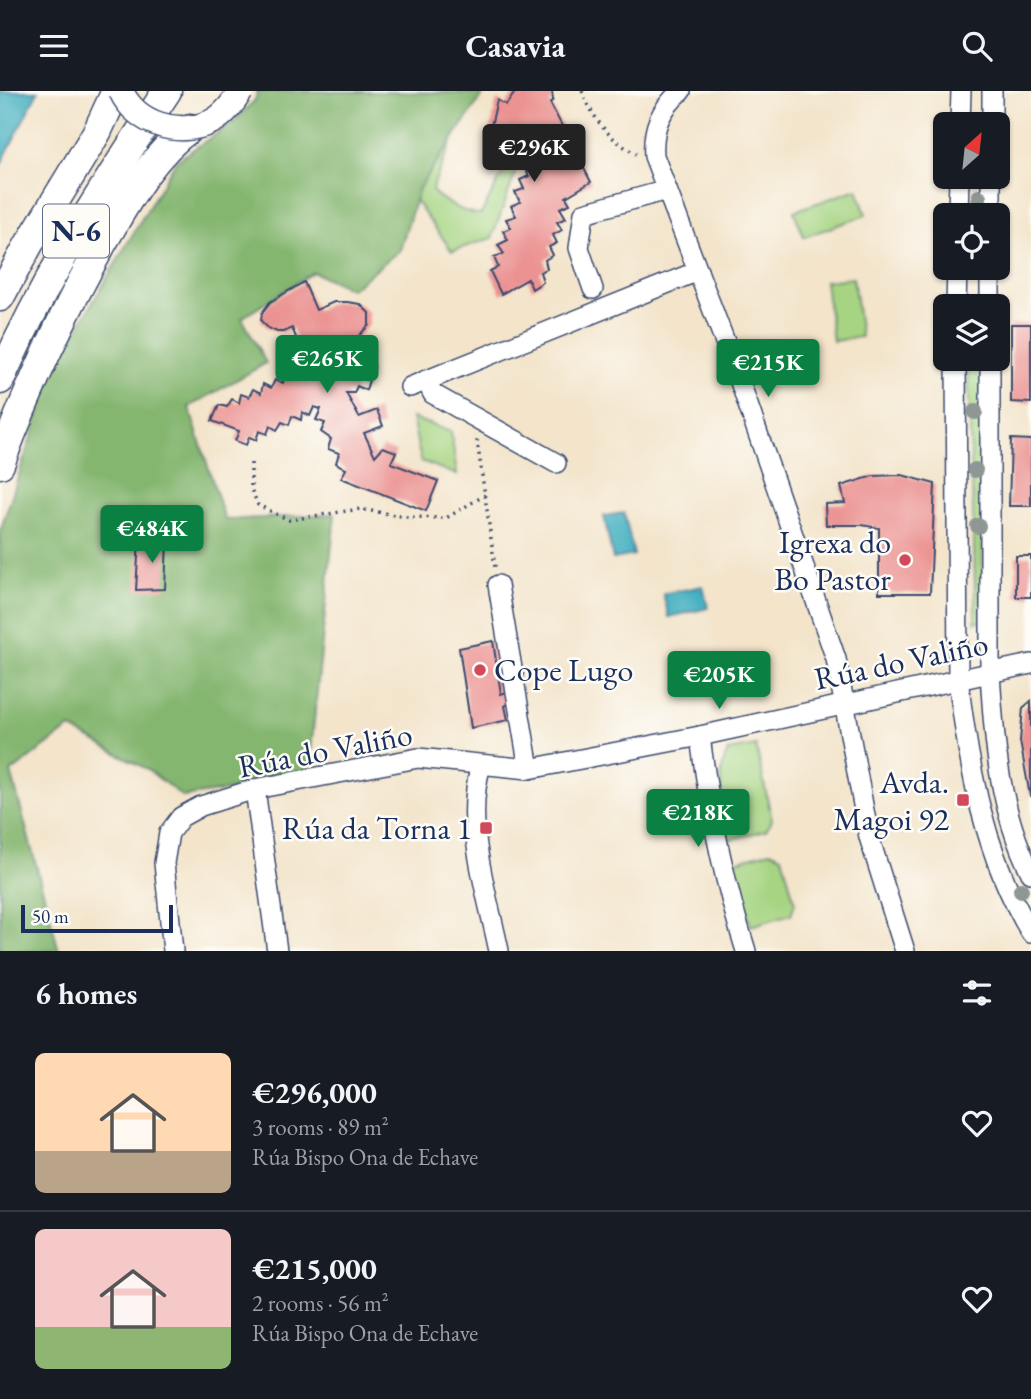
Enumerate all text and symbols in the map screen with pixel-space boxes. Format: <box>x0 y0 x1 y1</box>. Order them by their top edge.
text: Casavia <box>466 25 566 67</box>
icon: menu <box>35 27 73 65</box>
icon: search <box>958 27 996 65</box>
north arrow <box>933 112 1010 189</box>
map controls <box>933 112 1010 371</box>
pin: €296K <box>485 125 583 184</box>
text: €296K <box>498 132 570 162</box>
button: locate <box>933 203 1010 280</box>
road number: N-6 <box>43 205 109 257</box>
button: layers <box>933 294 1010 371</box>
pin: €265K <box>278 335 376 395</box>
pin: €215K <box>719 339 817 399</box>
text: €265K <box>291 343 363 373</box>
text: €215K <box>732 347 804 377</box>
pin: €484K <box>103 505 201 565</box>
text: €484K <box>116 513 188 543</box>
place label: Igrexa do Bo Pastor <box>774 521 891 600</box>
marker: Igrexa do Bo Pastor <box>897 552 913 568</box>
street label: Rúa do Valiño <box>810 622 992 700</box>
place label: Cope Lugo <box>494 649 633 691</box>
pin: €205K <box>670 651 768 711</box>
text: €205K <box>683 659 755 689</box>
marker: Cope Lugo <box>472 662 488 678</box>
street label: Rúa do Valiño <box>234 713 416 787</box>
place label: Avda. Magoi 92 <box>833 761 950 840</box>
pin: €218K <box>649 789 747 849</box>
marker: Avda. Magoi 92 <box>955 792 971 808</box>
text: €218K <box>662 797 734 827</box>
place label: Rúa da Torna 1 <box>282 807 472 849</box>
marker: Rúa da Torna 1 <box>478 820 494 836</box>
scale bar <box>21 902 173 934</box>
text: 50 m <box>32 904 69 929</box>
text: 6 homes <box>35 974 137 1013</box>
icon: filters <box>958 974 996 1012</box>
text: €296,000 <box>252 1073 377 1112</box>
icon: home <box>91 1081 175 1165</box>
icon: heart <box>958 1104 996 1142</box>
text: 3 rooms · 89 m² <box>252 1112 389 1142</box>
text: Rúa Bispo Ona de Echave <box>252 1142 478 1172</box>
text: €215,000 <box>252 1249 377 1288</box>
icon: home <box>91 1257 175 1341</box>
icon: heart <box>958 1280 996 1318</box>
text: 2 rooms · 56 m² <box>252 1288 389 1318</box>
text: Rúa Bispo Ona de Echave <box>252 1318 478 1348</box>

